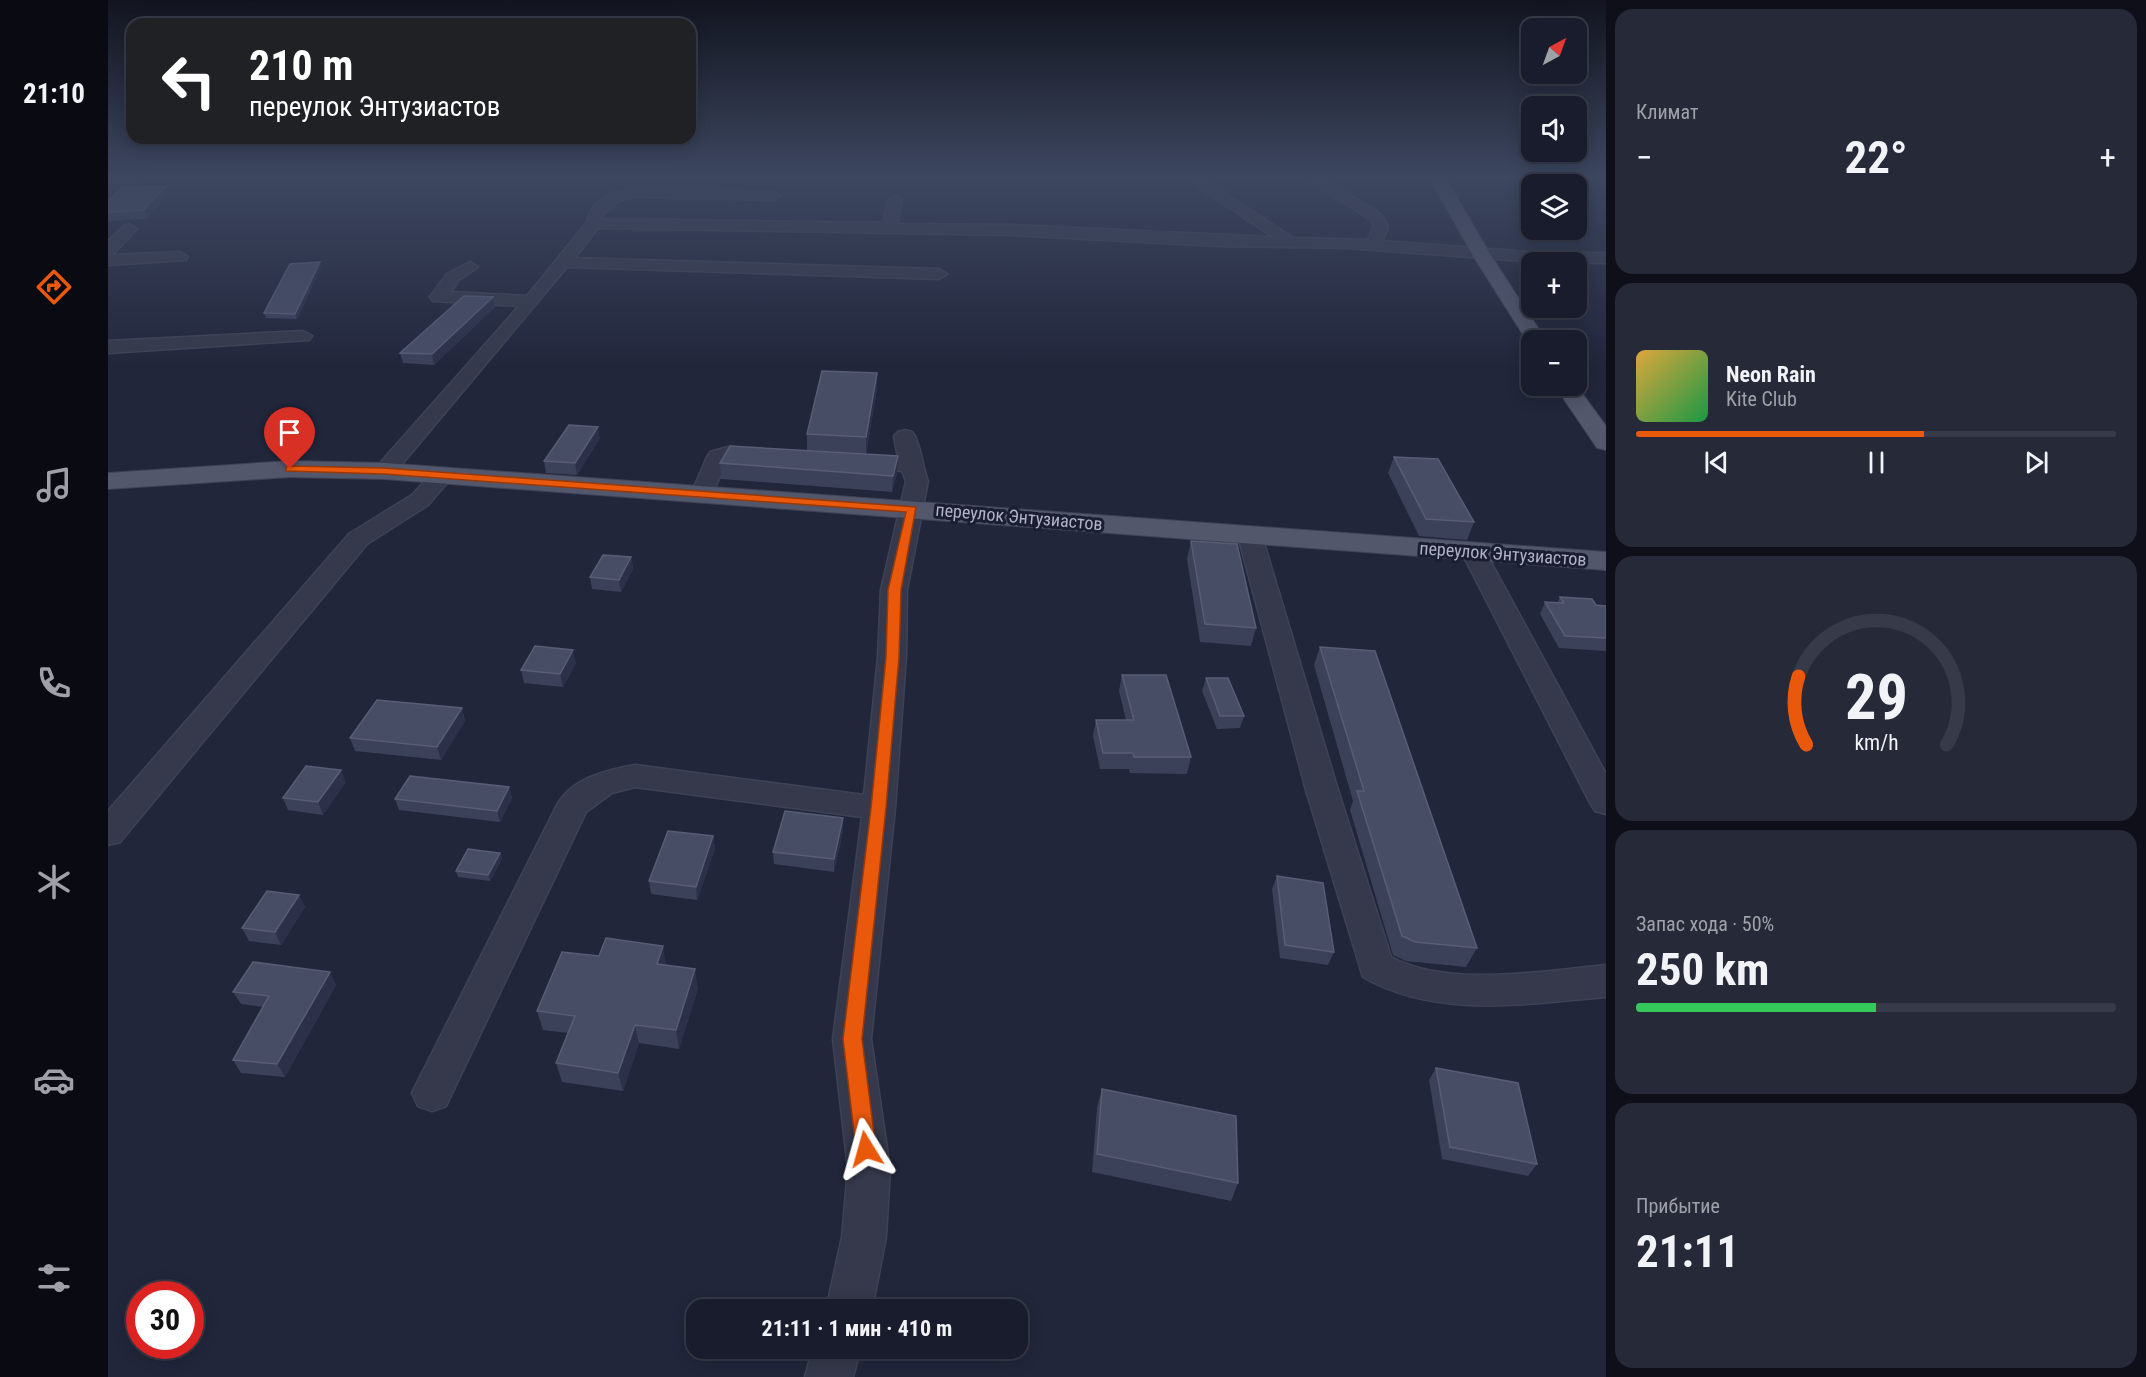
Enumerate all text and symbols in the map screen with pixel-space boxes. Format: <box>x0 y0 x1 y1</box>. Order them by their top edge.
north arrow <box>1521 18 1587 84</box>
map controls <box>1521 18 1587 396</box>
text: 210 m <box>249 41 354 90</box>
icon: left <box>150 42 228 120</box>
text: 21:10 <box>23 78 85 110</box>
text: переулок Энтузиастов <box>249 91 500 123</box>
button: sound <box>1521 96 1587 162</box>
text: Климат <box>1636 100 1698 124</box>
text: 22° <box>1845 131 1908 184</box>
text: − <box>1636 138 1653 177</box>
text: + <box>2100 138 2116 177</box>
button: layers <box>1521 174 1587 240</box>
button: + <box>1521 252 1587 318</box>
icon: directions <box>33 266 75 308</box>
button: − <box>1521 330 1587 396</box>
text: Neon Rain <box>1726 362 1816 387</box>
text: Kite Club <box>1726 387 1797 411</box>
pin <box>264 407 315 469</box>
icon: arrive <box>273 416 306 449</box>
icon: previous <box>1700 446 1733 479</box>
icon: pause <box>1860 446 1893 479</box>
icon: next <box>2020 446 2053 479</box>
icon: music <box>33 464 75 506</box>
street label: переулок Энтузиастов <box>935 499 1103 534</box>
street label: переулок Энтузиастов <box>1419 537 1587 570</box>
icon: phone <box>33 662 75 704</box>
text: 29 <box>1844 662 1908 735</box>
text: km/h <box>1854 731 1898 756</box>
icon: climate <box>33 861 75 903</box>
text: Запас хода · 50% <box>1636 912 1774 936</box>
text: 250 km <box>1636 943 1769 996</box>
icon: car <box>33 1059 75 1101</box>
position arrow <box>834 1117 898 1181</box>
text: Прибытие <box>1636 1194 1720 1218</box>
text: 21:11 <box>1636 1225 1739 1278</box>
icon: filters <box>33 1257 75 1299</box>
speed limit sign: 30 <box>126 1281 204 1359</box>
text: 21:11 · 1 мин · 410 m <box>762 1316 952 1341</box>

